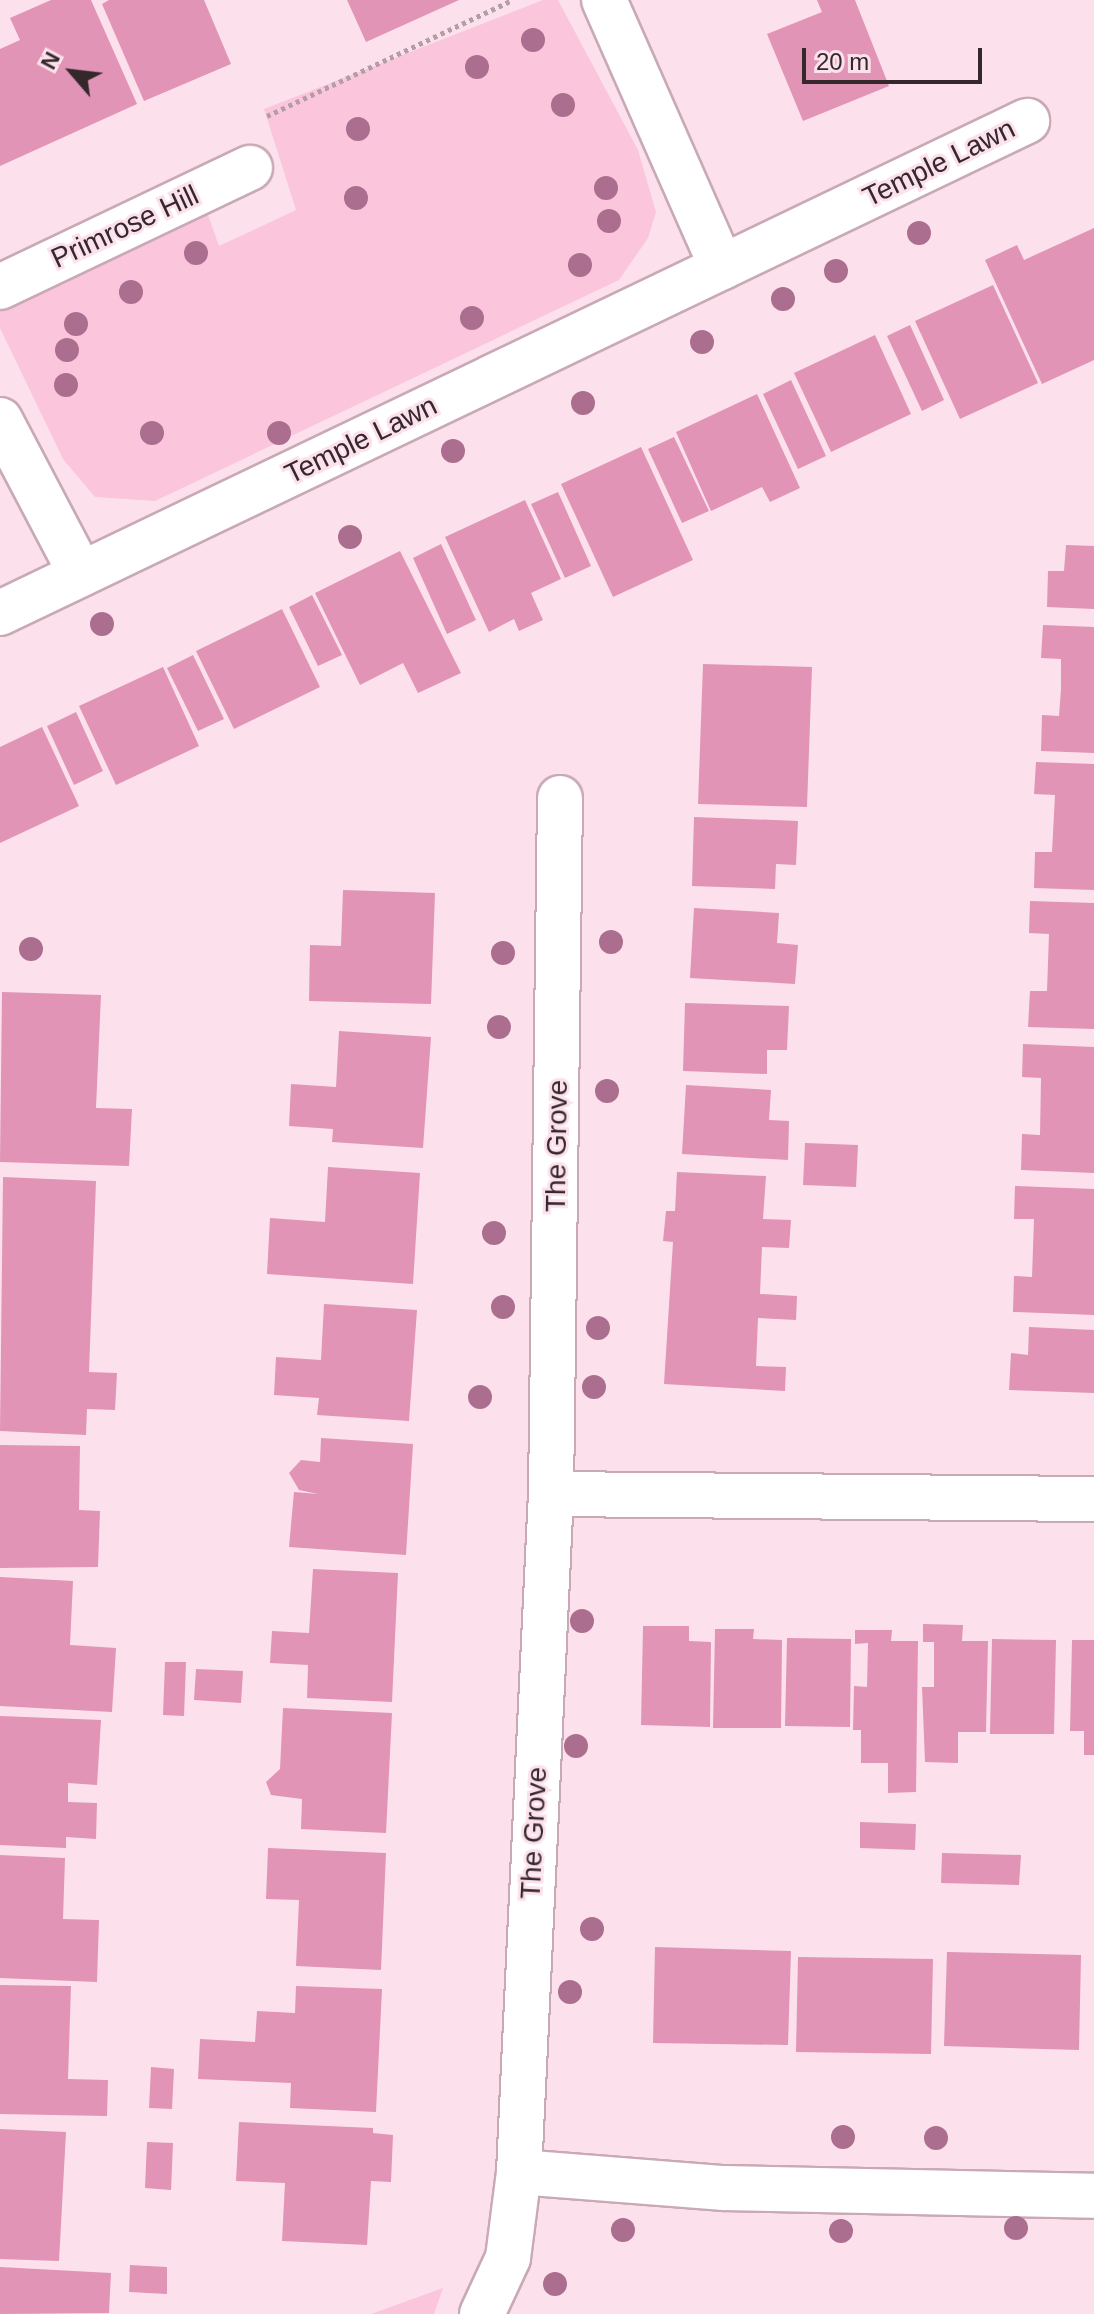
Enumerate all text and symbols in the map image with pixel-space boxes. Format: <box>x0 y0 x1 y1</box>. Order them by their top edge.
north arrow <box>32 32 112 112</box>
scale bar <box>806 32 986 82</box>
text: N <box>36 48 65 73</box>
text: 20 m <box>816 48 869 75</box>
street label: Temple Lawn <box>857 112 1021 214</box>
street label: Primrose Hill <box>46 178 204 276</box>
street label: Temple Lawn <box>279 389 443 491</box>
street label: The Grove <box>539 1080 575 1212</box>
street label: The Grove <box>514 1766 554 1900</box>

